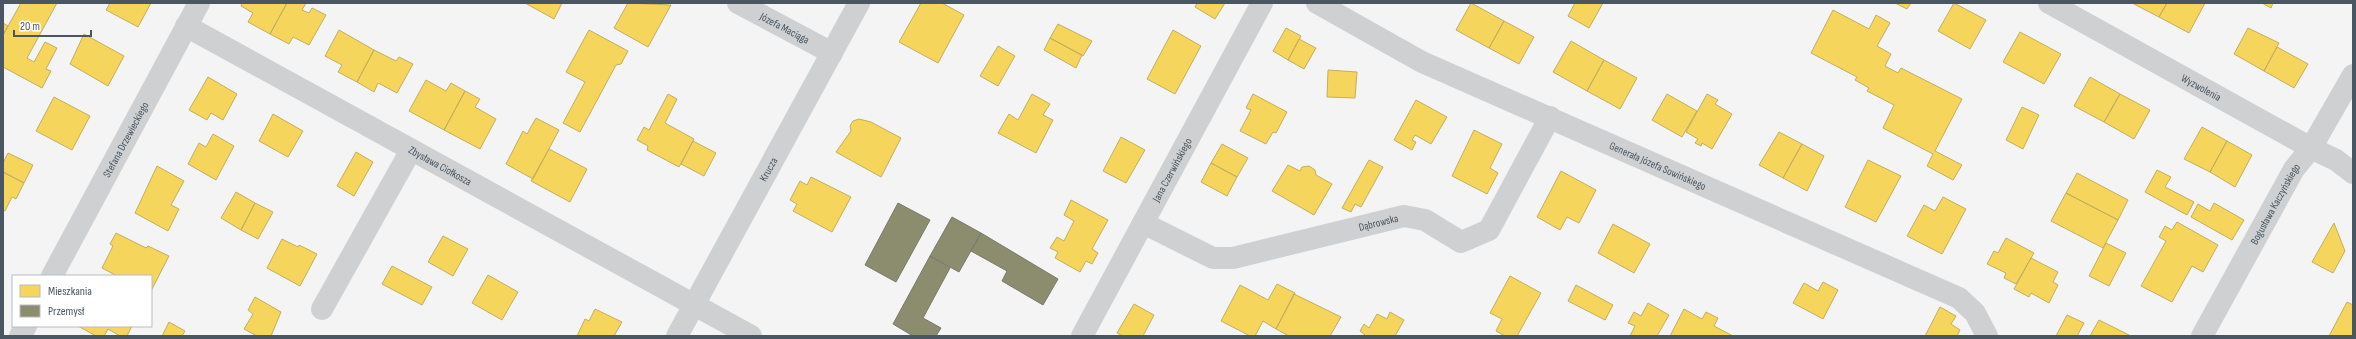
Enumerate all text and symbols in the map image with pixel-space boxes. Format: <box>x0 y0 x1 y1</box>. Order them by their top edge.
street label: Józefa Maciąga <box>757 9 811 47</box>
scale bar <box>14 12 91 38</box>
text: 20 m <box>20 19 40 34</box>
street label: Wyzwolenia <box>2179 71 2223 104</box>
street label: Stefana Drzewieckiego <box>100 99 152 180</box>
street label: Jana Czerwińskiego <box>1149 135 1195 205</box>
street label: Generała Józefa Sowińskiego <box>1607 139 1708 193</box>
street label: Zbysława Ciołkosza <box>406 143 474 189</box>
street label: Krucza <box>757 155 780 184</box>
street label: Bogusława Kaczyńskiego <box>2248 160 2303 247</box>
street label: Dąbrowska <box>1357 212 1400 234</box>
legend <box>12 275 152 327</box>
text: Mieszkania <box>48 284 92 299</box>
text: Przemysł <box>48 304 85 319</box>

